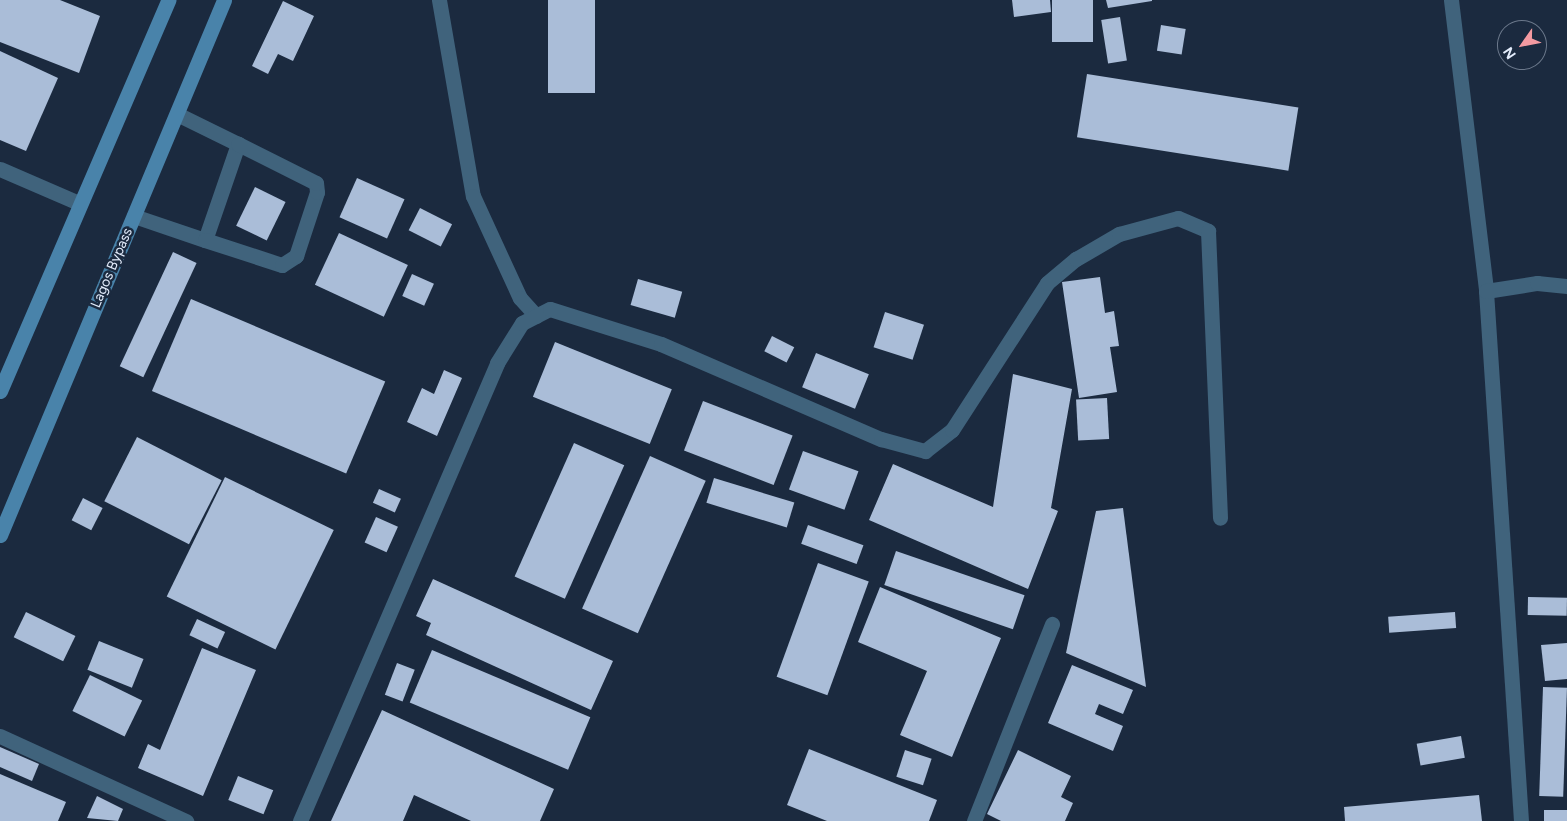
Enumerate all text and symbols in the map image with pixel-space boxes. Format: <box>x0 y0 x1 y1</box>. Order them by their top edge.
north arrow <box>1497 20 1547 70</box>
text: N <box>1500 44 1520 62</box>
street label: Lagos Bypass <box>88 226 136 310</box>

